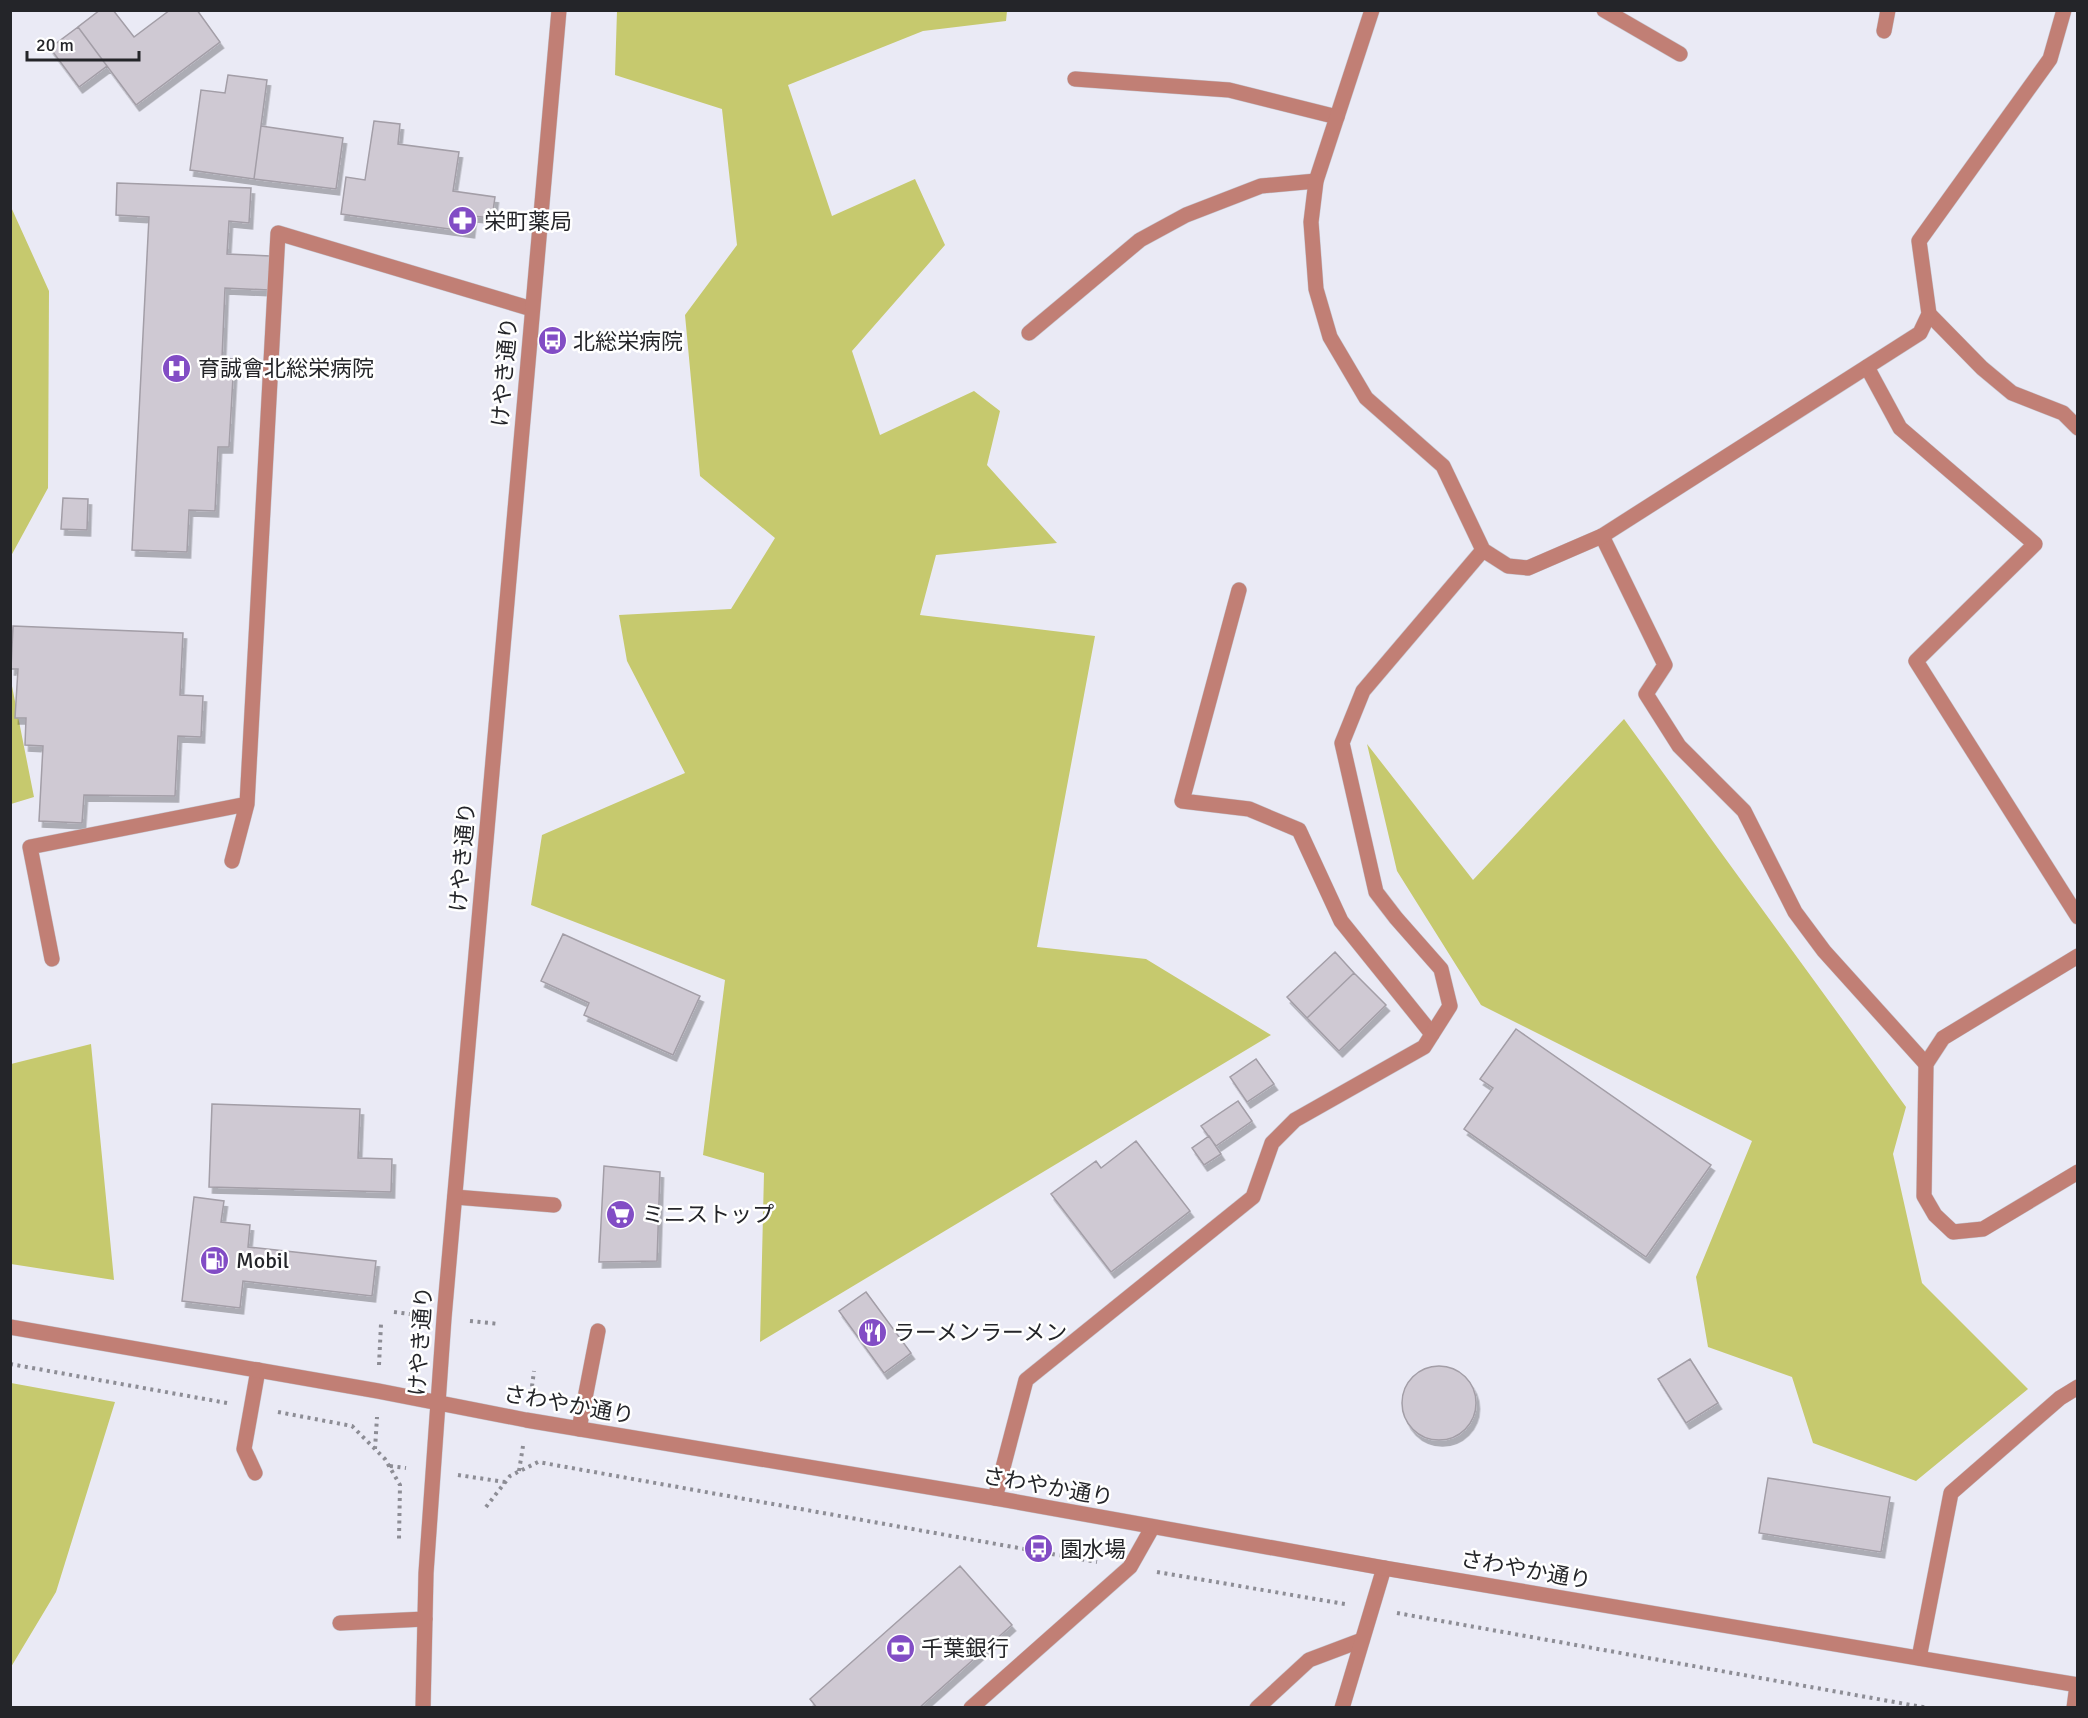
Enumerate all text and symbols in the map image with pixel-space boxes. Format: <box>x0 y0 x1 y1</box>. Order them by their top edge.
scale bar <box>27 24 140 62</box>
text: 20 m <box>36 34 74 56</box>
pharmacy icon: 栄町薬局 <box>447 205 479 237</box>
place label: 栄町薬局 <box>484 208 572 235</box>
street label: けやき通り <box>486 316 523 428</box>
bus stop icon: 北総栄病院 <box>536 325 568 357</box>
place label: 北総栄病院 <box>573 328 683 355</box>
hospital icon: 育誠會北総栄病院 <box>161 352 193 384</box>
place label: 育誠會北総栄病院 <box>198 355 374 382</box>
street label: けやき通り <box>444 801 481 913</box>
supermarket icon: ミニストップ <box>605 1198 637 1230</box>
place label: ミニストップ <box>642 1201 774 1228</box>
fuel station icon: Mobil <box>199 1244 231 1276</box>
place label: Mobil <box>236 1247 289 1274</box>
street label: けやき通り <box>403 1285 438 1397</box>
restaurant icon: ラーメンラーメン <box>856 1316 888 1348</box>
place label: ラーメンラーメン <box>893 1319 1067 1346</box>
street label: さわやか通り <box>502 1380 636 1429</box>
street label: さわやか通り <box>981 1462 1115 1511</box>
bus stop icon: 園水場 <box>1023 1533 1055 1565</box>
place label: 園水場 <box>1060 1536 1126 1563</box>
street label: さわやか通り <box>1459 1545 1593 1594</box>
bank icon: 千葉銀行 <box>884 1632 916 1664</box>
place label: 千葉銀行 <box>921 1635 1009 1662</box>

